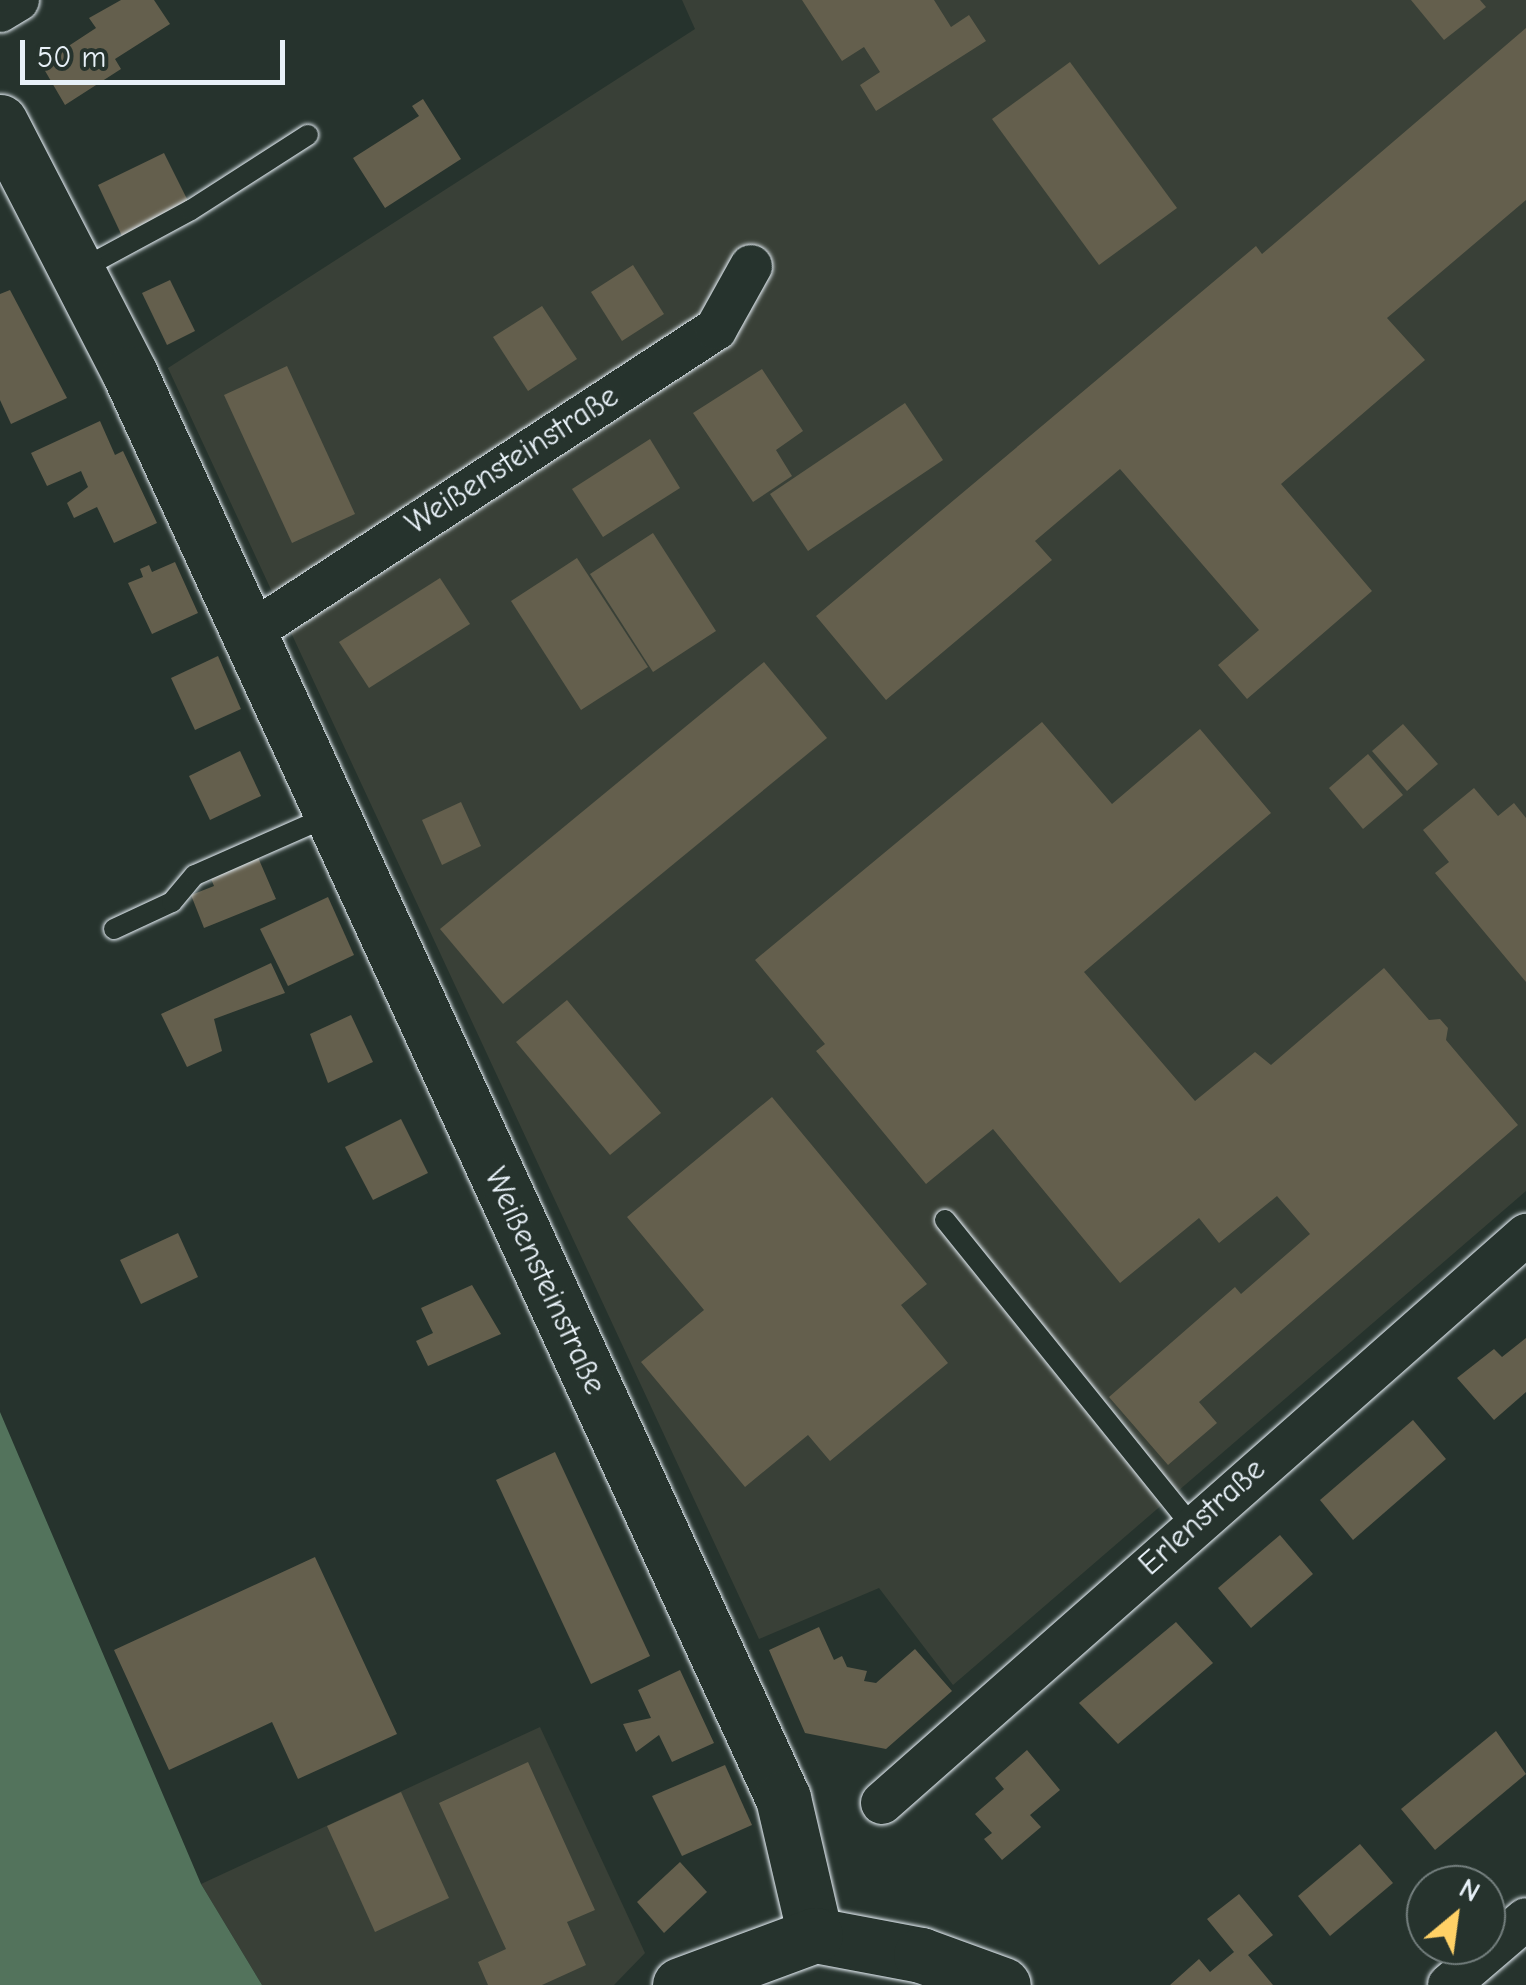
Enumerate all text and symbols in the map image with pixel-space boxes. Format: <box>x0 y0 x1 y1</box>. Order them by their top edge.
scale bar <box>25 20 290 82</box>
text: 50 m <box>37 40 106 75</box>
street label: Weißensteinstraße <box>398 377 626 543</box>
street label: Weißensteinstraße <box>476 1161 614 1401</box>
street label: Erlenstraße <box>1131 1450 1273 1584</box>
north arrow <box>1406 1865 1506 1965</box>
text: N <box>1454 1872 1485 1909</box>

